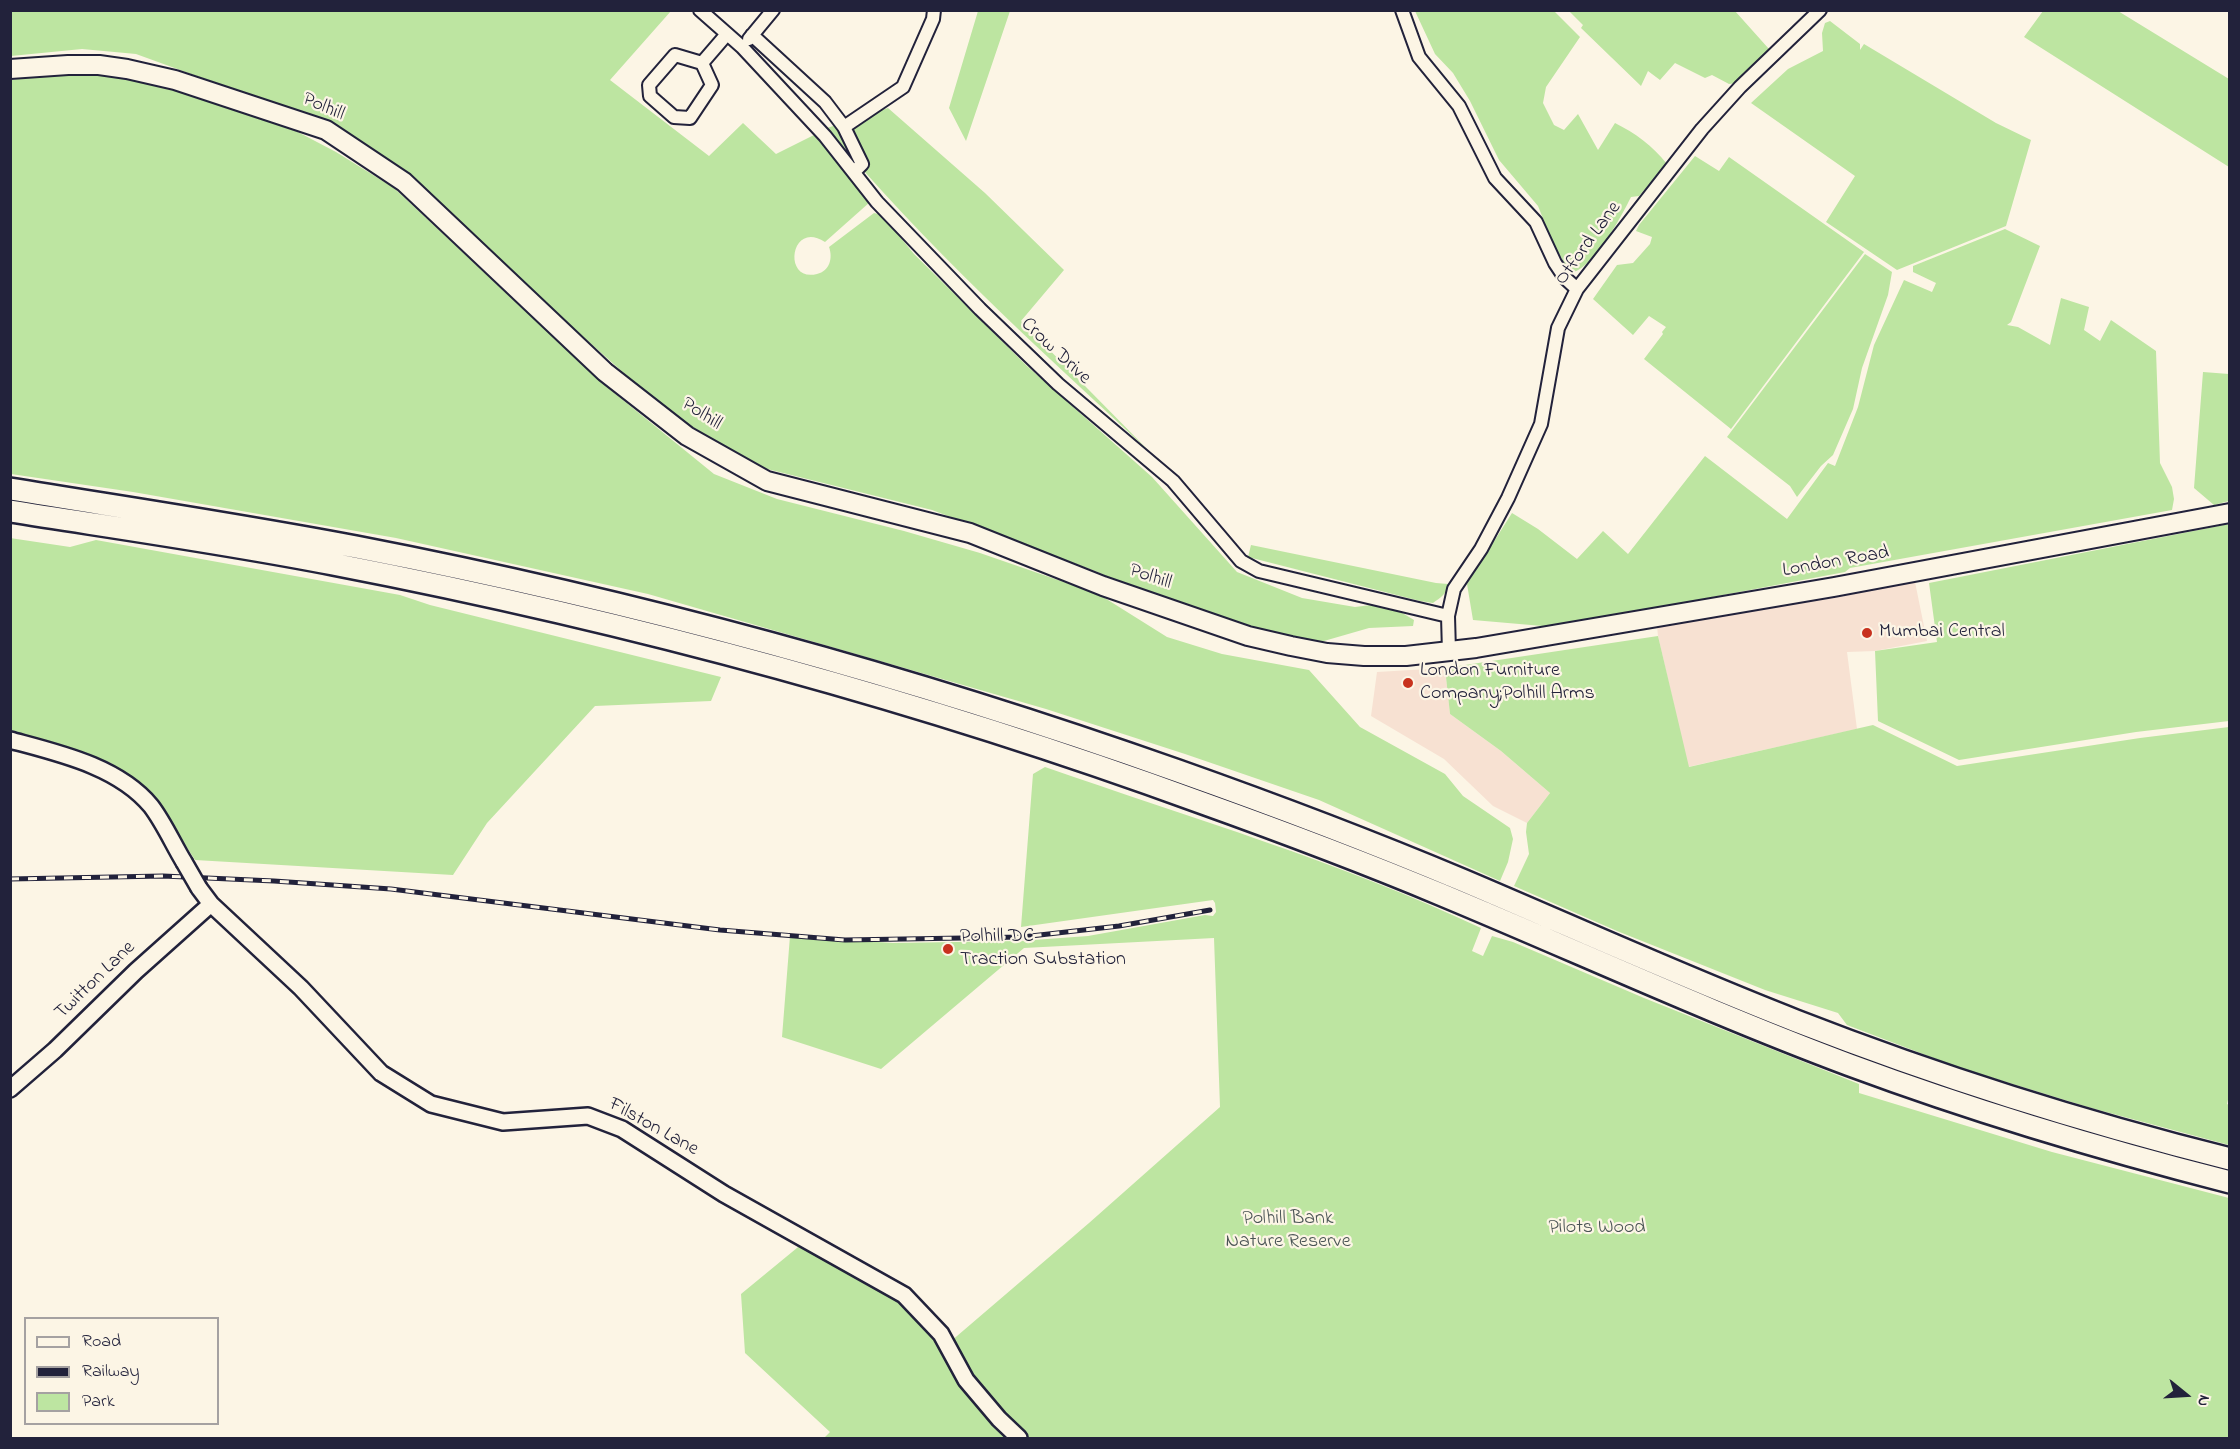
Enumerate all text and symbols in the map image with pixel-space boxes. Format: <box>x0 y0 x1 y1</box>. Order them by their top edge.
street label: Polhill <box>298 88 348 128</box>
street label: Otford Lane <box>1551 197 1627 291</box>
street label: Crow Drive <box>1015 313 1095 391</box>
street label: Polhill <box>676 393 726 437</box>
street label: London Road <box>1781 542 1891 584</box>
street label: Polhill <box>1126 560 1174 596</box>
place label: Mumbai Central <box>1879 621 2005 645</box>
marker: Mumbai Central <box>1860 626 1874 640</box>
place label: London Furniture Company;Polhill Arms <box>1420 660 1595 707</box>
marker: London Furniture Company;Polhill Arms <box>1401 676 1415 690</box>
place label: Polhill DC Traction Substation <box>960 926 1126 973</box>
street label: Twitton Lane <box>51 937 141 1025</box>
marker: Polhill DC Traction Substation <box>941 942 955 956</box>
street label: Filston Lane <box>604 1093 702 1163</box>
park label: Polhill Bank Nature Reserve <box>1225 1208 1351 1255</box>
park label: Pilots Wood <box>1548 1217 1646 1241</box>
legend <box>24 1317 219 1425</box>
text: Road <box>82 1329 121 1355</box>
text: Railway <box>82 1359 139 1385</box>
north arrow <box>2156 1365 2216 1425</box>
text: Park <box>82 1389 115 1415</box>
text: N <box>2190 1392 2216 1409</box>

